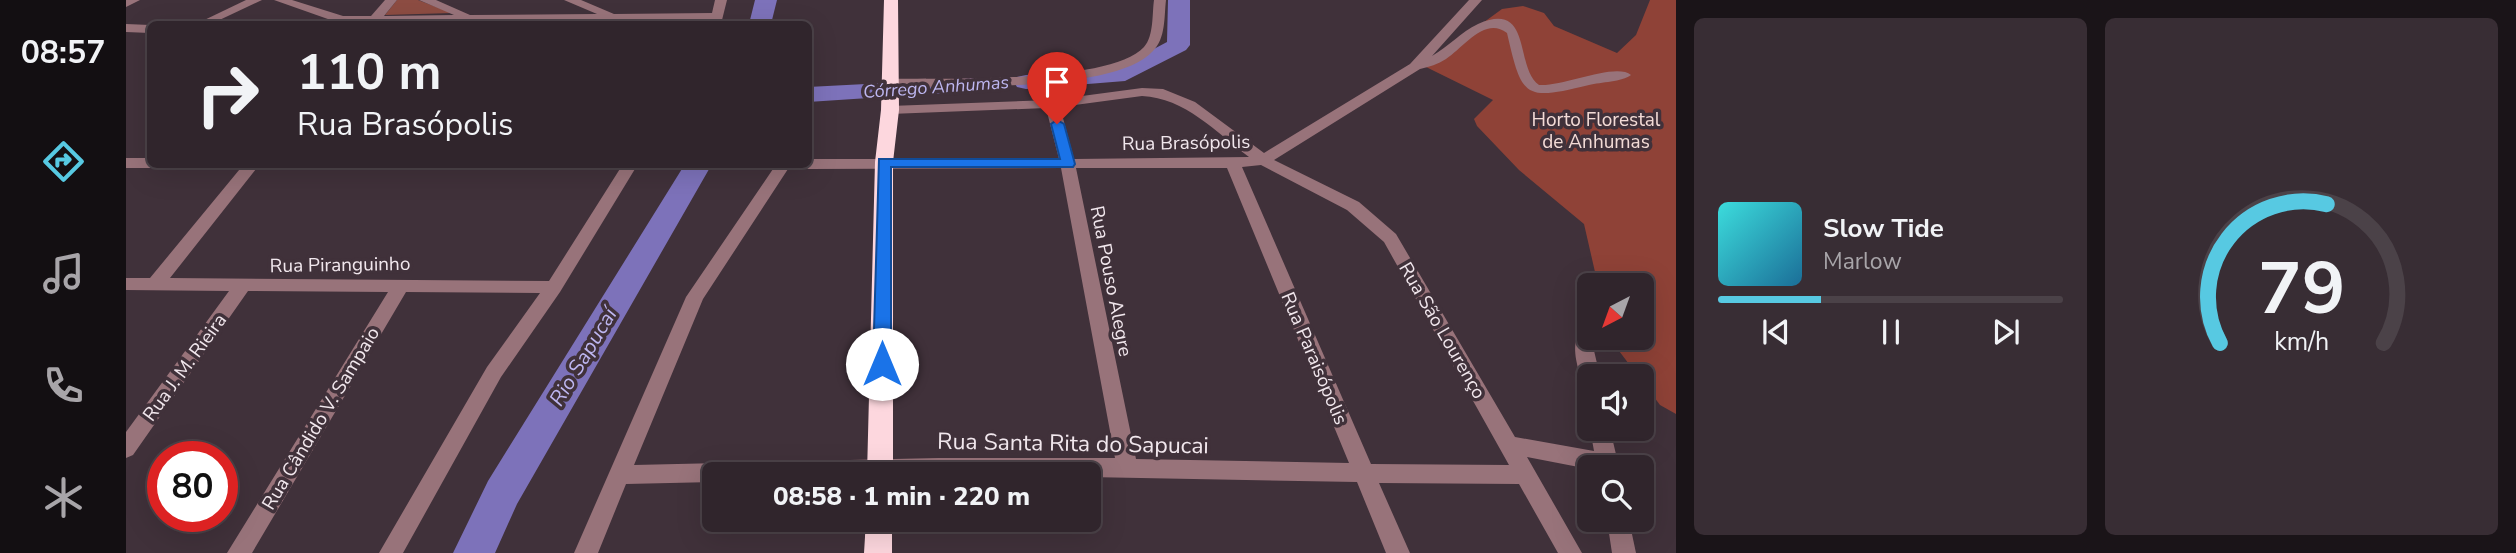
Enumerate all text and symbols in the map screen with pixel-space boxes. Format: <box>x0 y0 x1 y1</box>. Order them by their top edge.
text: 08:57 <box>21 31 105 74</box>
text: 110 m <box>297 39 441 106</box>
icon: right <box>182 49 273 140</box>
pin <box>1027 52 1087 124</box>
icon: arrive <box>1038 63 1076 101</box>
water label: Córrego Anhumas <box>862 70 1010 104</box>
text: Rua Brasópolis <box>297 103 513 146</box>
park label: Horto Florestal de Anhumas <box>1531 107 1661 155</box>
street label: Rua Brasópolis <box>1122 129 1250 157</box>
icon: directions <box>39 137 88 186</box>
street label: Rua Pouso Alegre <box>1084 204 1138 359</box>
text: Slow Tide <box>1823 211 1944 246</box>
text: 79 <box>2258 239 2345 339</box>
text: Marlow <box>1823 246 1902 277</box>
icon: music <box>39 249 88 298</box>
street label: Rua Piranguinho <box>269 251 411 279</box>
street label: Rua São Lourenço <box>1392 257 1492 404</box>
north arrow <box>1577 273 1654 350</box>
map controls <box>1577 273 1654 532</box>
street label: Rua Paraisópolis <box>1274 288 1354 429</box>
water label: Rio Sapucaí <box>543 300 625 411</box>
street label: Rua J. M. Rieira <box>137 308 233 427</box>
icon: previous <box>1757 313 1795 351</box>
icon: pause <box>1872 313 1910 351</box>
icon: next <box>1987 313 2025 351</box>
street label: Rua Cândido V. Sampaio <box>256 322 386 515</box>
text: km/h <box>2274 324 2329 358</box>
position arrow <box>845 327 919 401</box>
icon: phone <box>39 361 88 410</box>
button: sound <box>1577 364 1654 441</box>
street label: Rua Santa Rita do Sapucai <box>937 426 1209 461</box>
speed limit sign: 80 <box>147 441 238 532</box>
button: search <box>1577 455 1654 532</box>
icon: climate <box>39 473 88 522</box>
text: 08:58 · 1 min · 220 m <box>773 479 1030 514</box>

